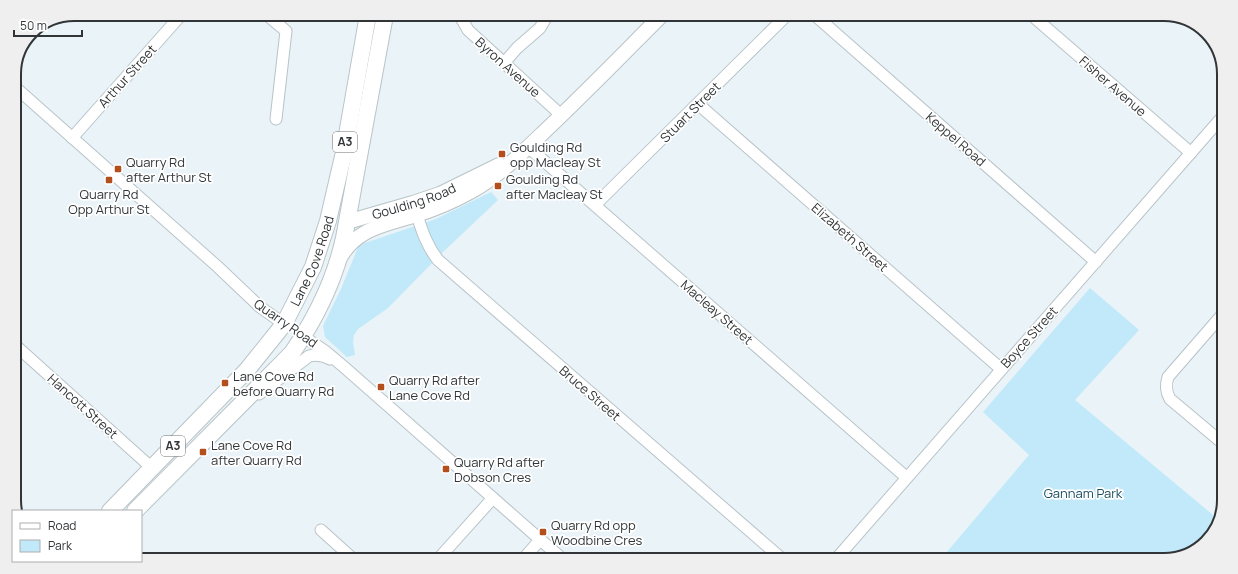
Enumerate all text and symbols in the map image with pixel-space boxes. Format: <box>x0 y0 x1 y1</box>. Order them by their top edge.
scale bar <box>14 12 82 38</box>
text: 50 m <box>20 17 47 34</box>
street label: Byron Avenue <box>472 33 545 101</box>
street label: Arthur Street <box>94 41 160 111</box>
street label: Fisher Avenue <box>1076 52 1151 120</box>
street label: Stuart Street <box>656 78 724 146</box>
street label: Keppel Road <box>922 108 990 170</box>
road number: A3 <box>333 132 357 152</box>
place label: Goulding Rd opp Macleay St <box>510 138 601 171</box>
marker: Goulding Rd opp Macleay St <box>497 149 507 159</box>
place label: Quarry Rd after Arthur St <box>126 153 212 186</box>
marker: Quarry Rd after Arthur St <box>113 164 123 174</box>
place label: Goulding Rd after Macleay St <box>506 170 603 203</box>
marker: Quarry Rd Opp Arthur St <box>104 175 114 185</box>
street label: Goulding Road <box>370 179 459 223</box>
marker: Goulding Rd after Macleay St <box>493 181 503 191</box>
place label: Quarry Rd Opp Arthur St <box>68 185 150 218</box>
street label: Elizabeth Street <box>808 199 892 275</box>
street label: Lane Cove Road <box>286 214 338 309</box>
street label: Macleay Street <box>677 276 757 348</box>
street label: Quarry Road <box>251 294 321 352</box>
street label: Boyce Street <box>996 302 1062 372</box>
street label: Bruce Street <box>556 361 624 425</box>
place label: Lane Cove Rd before Quarry Rd <box>233 367 334 400</box>
street label: Hancott Street <box>44 370 122 442</box>
place label: Quarry Rd after Lane Cove Rd <box>389 371 480 404</box>
marker: Lane Cove Rd before Quarry Rd <box>220 378 230 388</box>
marker: Quarry Rd after Lane Cove Rd <box>376 382 386 392</box>
road number: A3 <box>161 436 185 456</box>
place label: Lane Cove Rd after Quarry Rd <box>211 436 302 469</box>
marker: Lane Cove Rd after Quarry Rd <box>198 447 208 457</box>
place label: Quarry Rd after Dobson Cres <box>454 453 545 486</box>
marker: Quarry Rd after Dobson Cres <box>441 464 451 474</box>
park label: Gannam Park <box>1044 484 1123 502</box>
legend <box>12 510 142 562</box>
place label: Quarry Rd opp Woodbine Cres <box>551 516 643 549</box>
text: Road <box>48 517 76 534</box>
marker: Quarry Rd opp Woodbine Cres <box>538 527 548 537</box>
text: Park <box>48 537 73 554</box>

